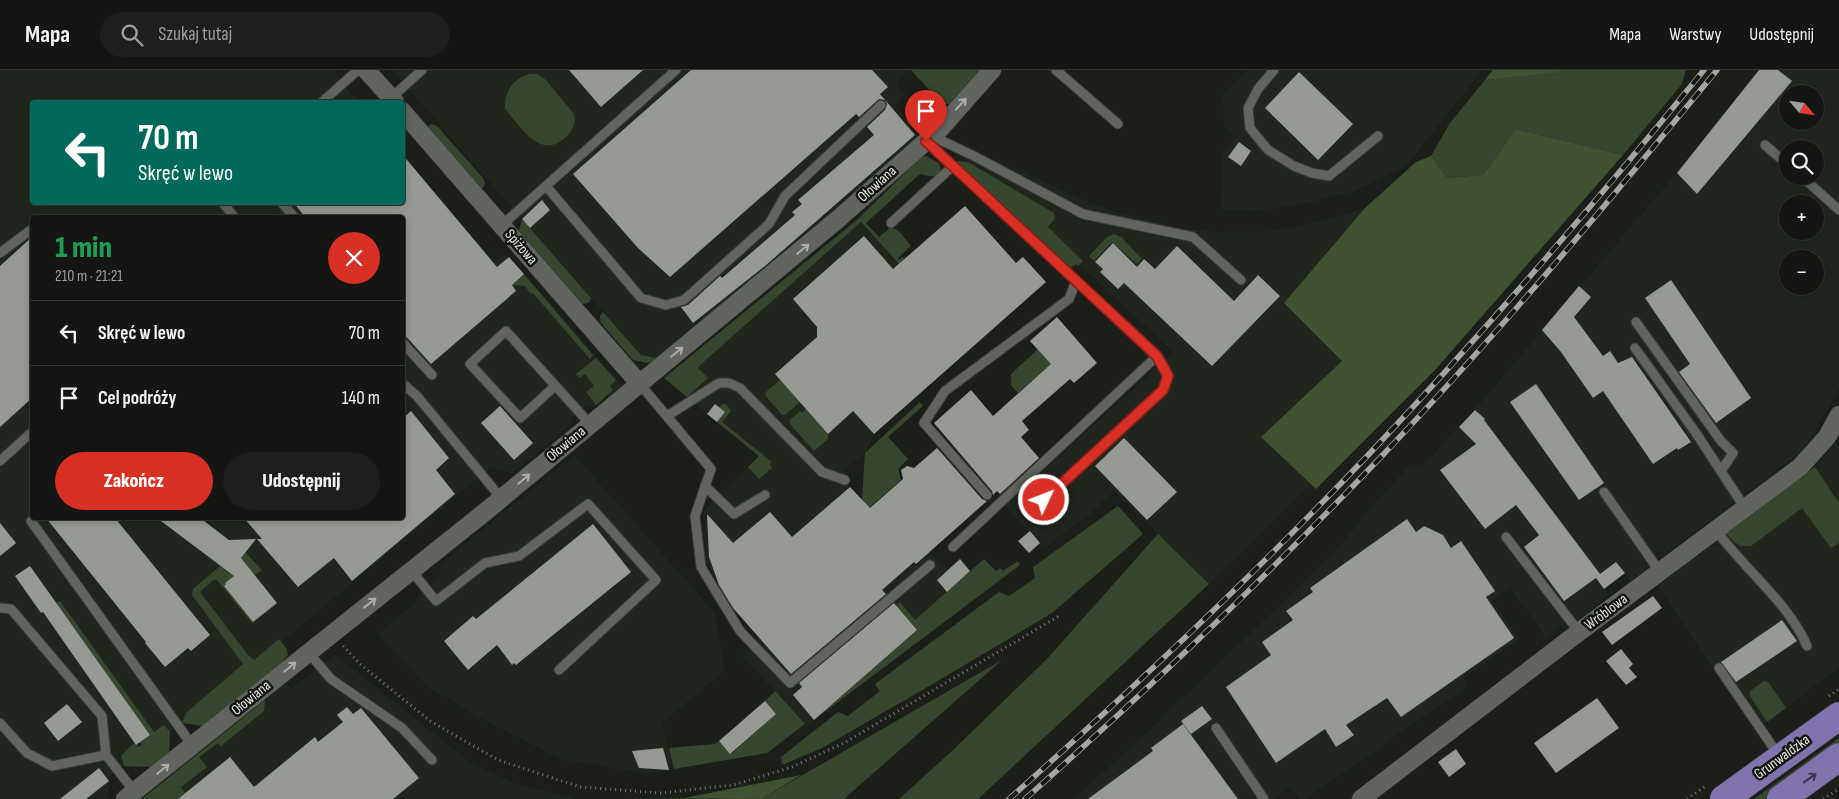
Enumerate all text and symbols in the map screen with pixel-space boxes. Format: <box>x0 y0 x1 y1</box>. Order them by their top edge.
search box <box>100 12 450 57</box>
text: Mapa <box>25 20 70 49</box>
icon: search <box>118 21 146 49</box>
text: Szukaj tutaj <box>158 23 232 46</box>
text: Mapa <box>1609 24 1641 45</box>
text: Warstwy <box>1669 24 1721 45</box>
text: Udostępnij <box>1749 24 1814 45</box>
north arrow <box>1779 85 1824 130</box>
map controls <box>1779 85 1824 295</box>
pin <box>905 90 947 141</box>
icon: arrive <box>912 97 940 125</box>
one-way arrow <box>956 98 967 111</box>
text: 70 m <box>138 117 198 160</box>
icon: left <box>55 120 120 185</box>
button: search <box>1779 140 1824 185</box>
text: Skręć w lewo <box>138 160 233 187</box>
street label: Ołowiana <box>854 162 900 206</box>
button: + <box>1779 195 1824 240</box>
street label: Spiżowa <box>500 225 542 269</box>
text: 1 min <box>55 230 112 266</box>
button: close <box>328 232 380 284</box>
one-way arrow <box>796 243 809 254</box>
button: − <box>1779 250 1824 295</box>
text: 210 m · 21:21 <box>55 267 123 286</box>
icon: left <box>55 319 83 347</box>
text: Skręć w lewo <box>98 322 185 345</box>
text: 70 m <box>349 322 380 345</box>
one-way arrow <box>670 346 683 357</box>
icon: arrive <box>55 384 83 412</box>
text: Cel podróży <box>98 387 176 410</box>
text: 140 m <box>342 387 380 410</box>
street label: Ołowiana <box>542 422 590 466</box>
button: Zakończ <box>55 452 213 510</box>
button: Udostępnij <box>223 452 380 510</box>
position arrow <box>1017 473 1069 525</box>
one-way arrow <box>517 474 530 485</box>
street label: Wróblowa <box>1581 590 1631 634</box>
one-way arrow <box>363 597 376 608</box>
one-way arrow <box>283 661 296 672</box>
street label: Ołowiana <box>227 676 275 720</box>
street label: Grunwaldzka <box>1750 730 1814 784</box>
one-way arrow <box>156 763 169 774</box>
one-way arrow <box>1803 773 1817 783</box>

